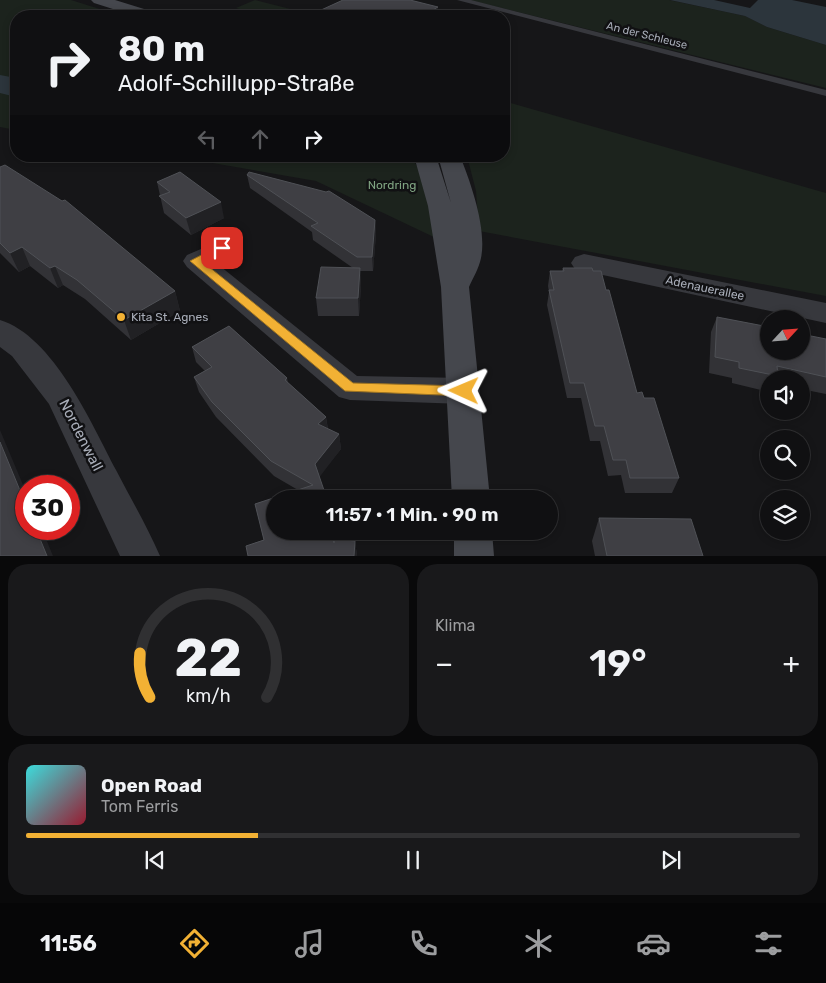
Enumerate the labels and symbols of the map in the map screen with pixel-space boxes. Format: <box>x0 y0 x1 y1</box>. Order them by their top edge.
street label: An der Schleuse <box>605 19 689 52</box>
park label: Nordring <box>368 178 416 192</box>
pin <box>201 227 243 269</box>
street label: Adenauerallee <box>664 273 746 303</box>
place label: Kita St. Agnes <box>131 310 208 324</box>
north arrow <box>760 310 810 360</box>
marker: Kita St. Agnes <box>115 311 127 323</box>
position arrow <box>437 364 489 416</box>
street label: Nordenwall <box>55 396 107 474</box>
speed limit sign: 30 <box>15 475 80 540</box>

